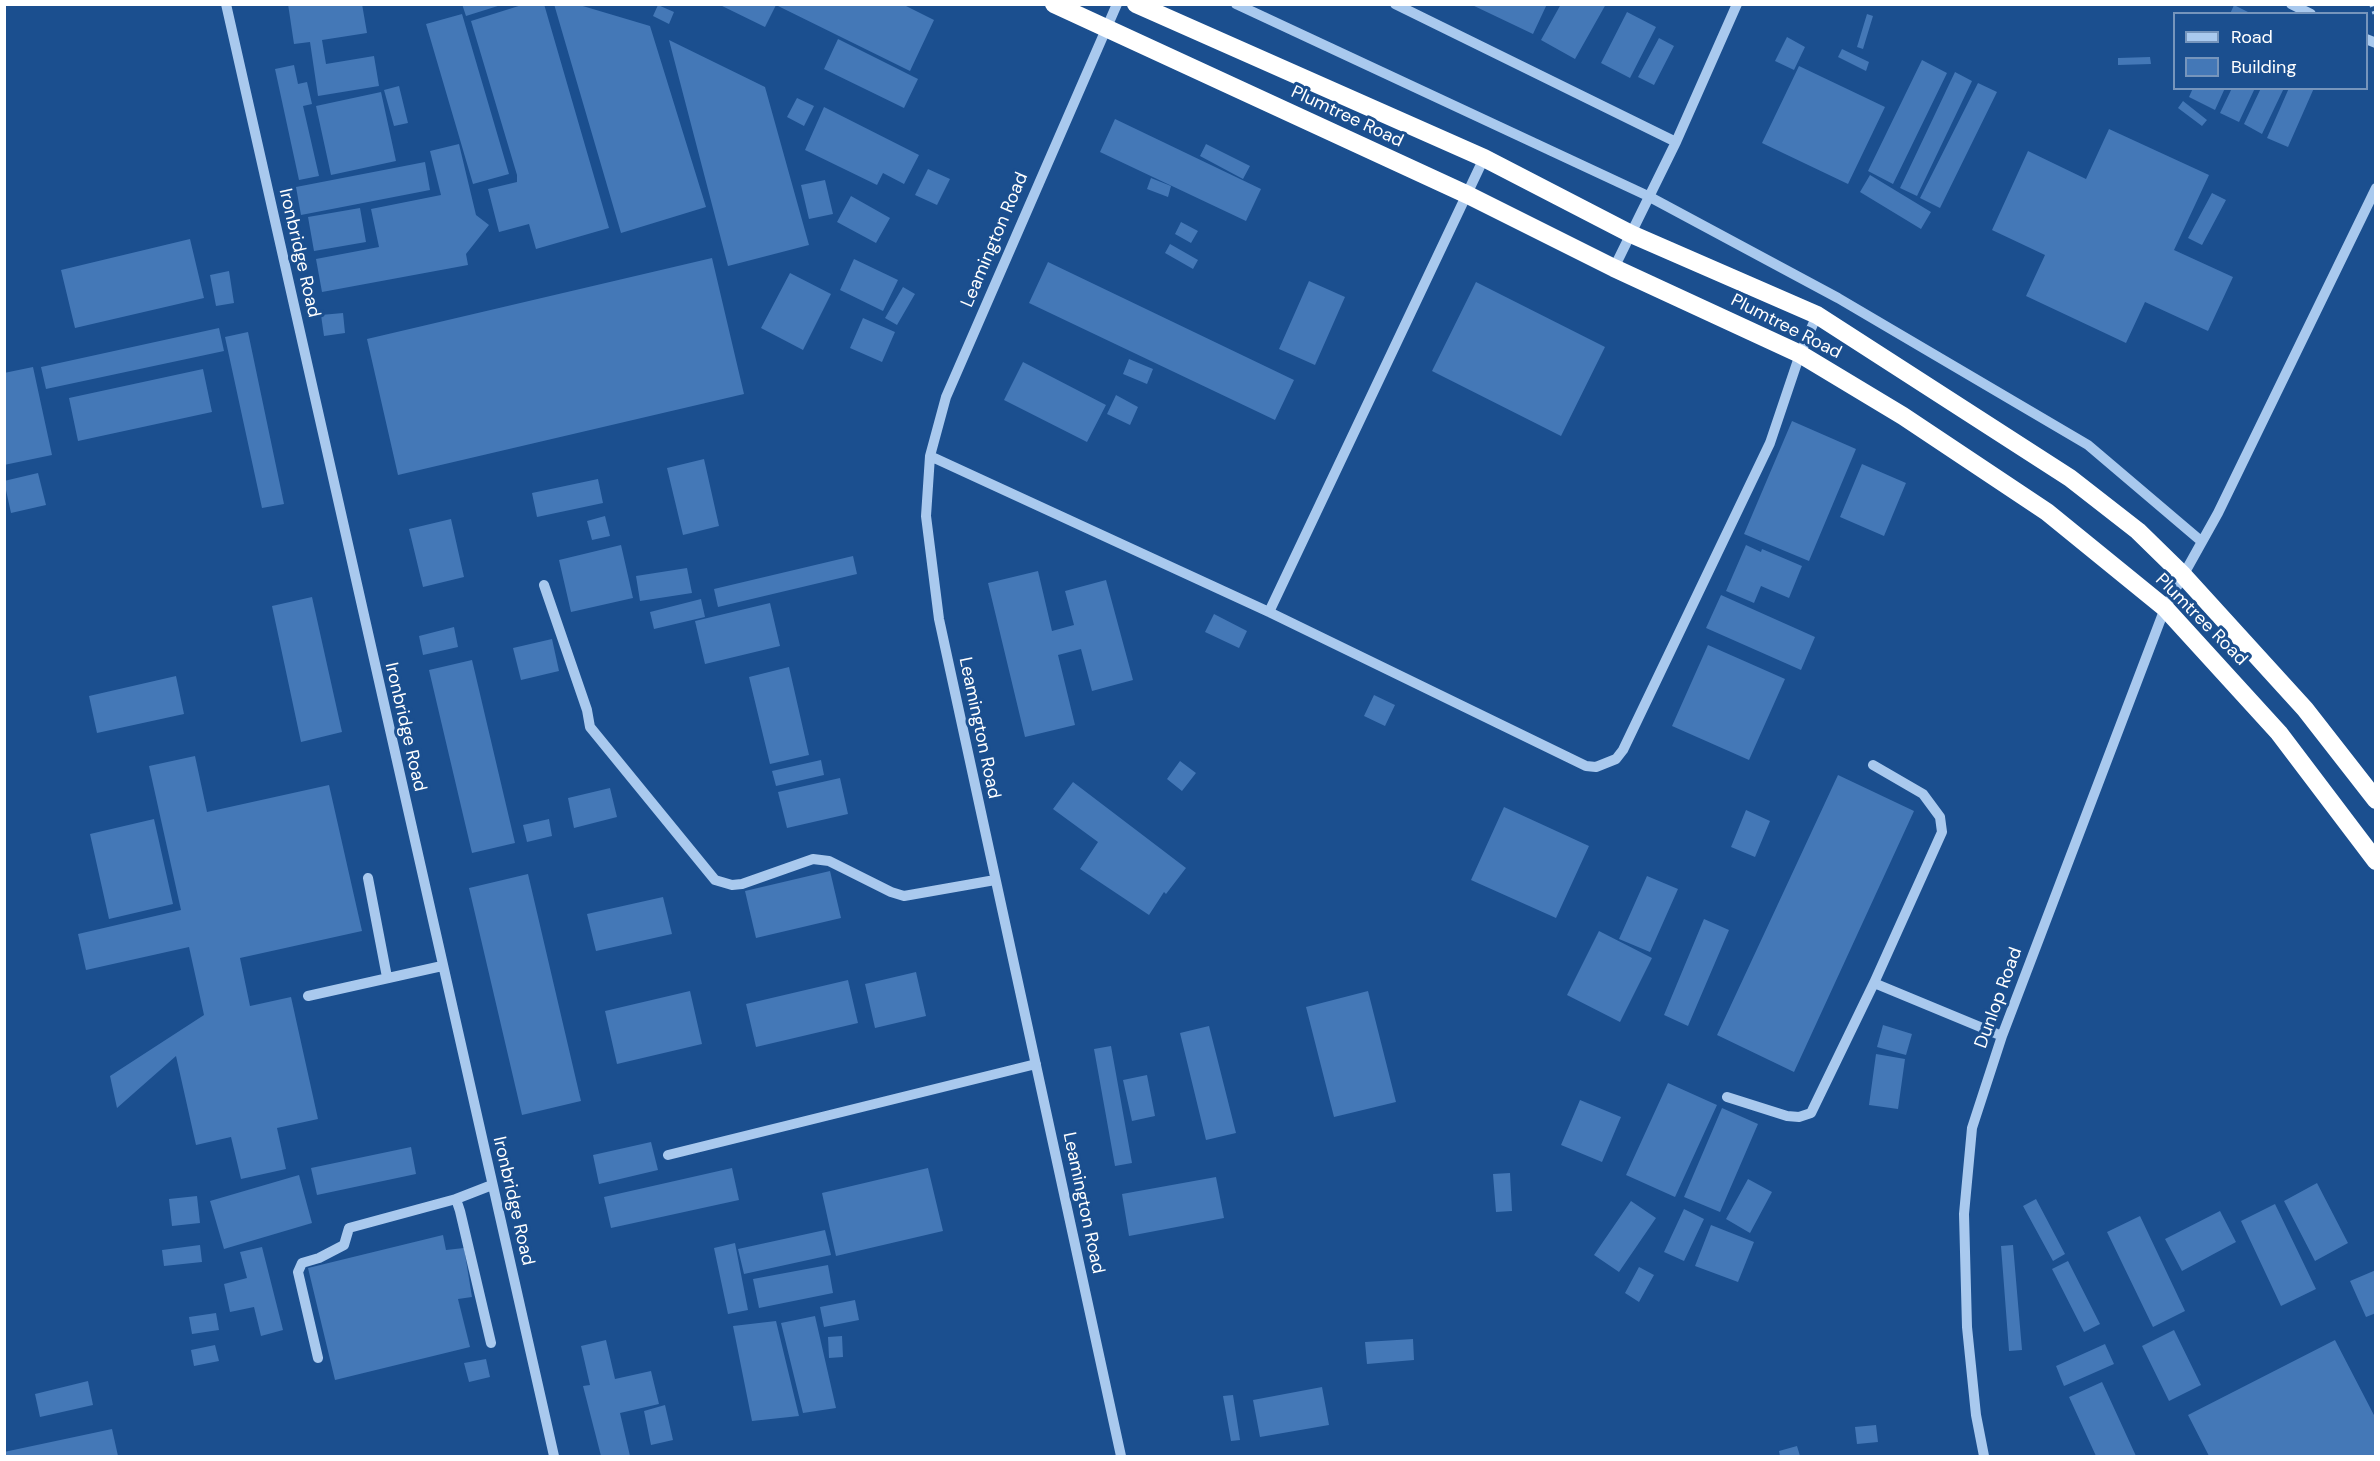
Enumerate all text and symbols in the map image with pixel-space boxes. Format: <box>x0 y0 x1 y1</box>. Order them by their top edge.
legend <box>2173 12 2368 90</box>
text: Road <box>2231 25 2273 49</box>
text: Building <box>2231 55 2296 79</box>
street label: Plumtree Road <box>1287 82 1407 152</box>
street label: Leamington Road <box>957 169 1033 311</box>
street label: Ironbridge Road <box>274 186 324 320</box>
street label: Plumtree Road <box>1727 290 1845 364</box>
street label: Plumtree Road <box>2150 569 2252 671</box>
street label: Leamington Road <box>953 655 1005 801</box>
street label: Ironbridge Road <box>380 660 430 794</box>
street label: Dunlop Road <box>1971 945 2027 1051</box>
street label: Leamington Road <box>1057 1130 1109 1276</box>
street label: Ironbridge Road <box>488 1134 538 1268</box>

